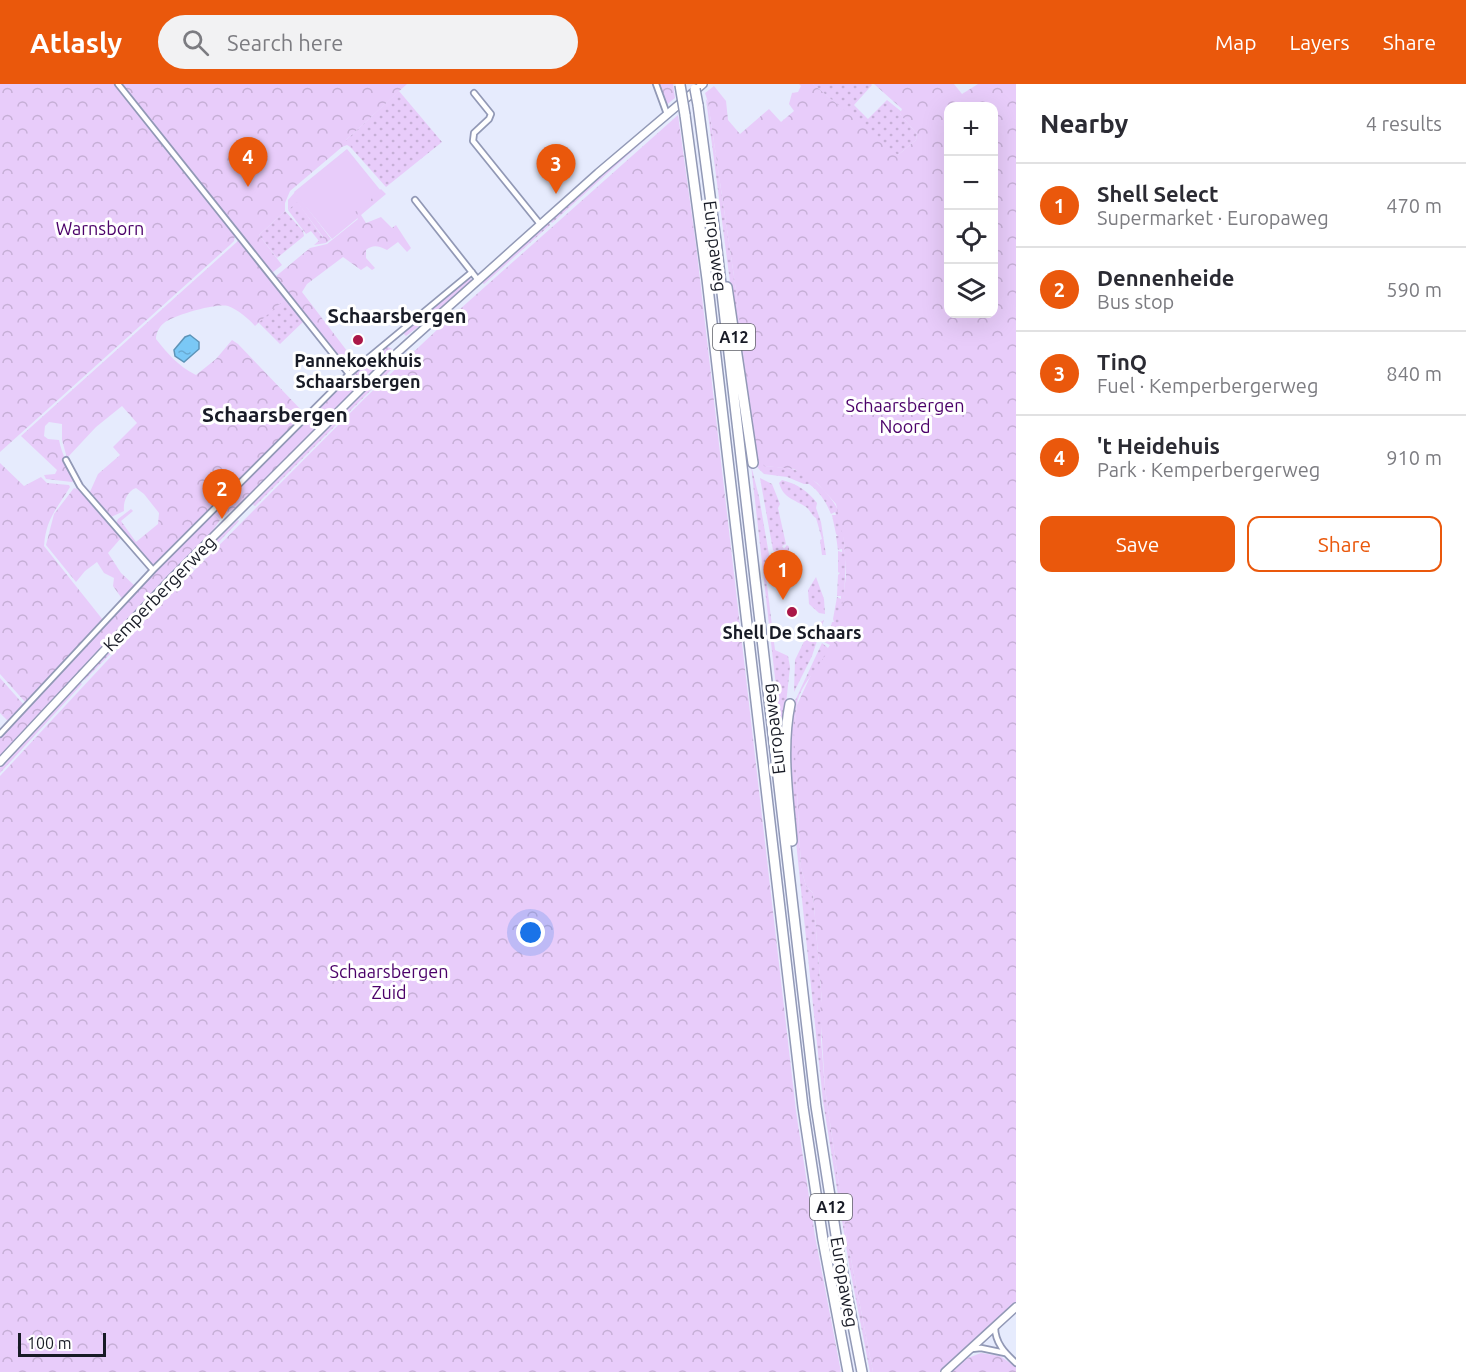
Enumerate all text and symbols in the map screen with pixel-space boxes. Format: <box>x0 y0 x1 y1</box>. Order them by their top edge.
search box <box>158 15 578 69</box>
icon: search <box>179 26 212 59</box>
text: Atlasly <box>30 27 122 58</box>
text: Search here <box>227 30 343 55</box>
text: Map <box>1215 30 1256 54</box>
text: Layers <box>1289 30 1350 54</box>
text: Share <box>1383 30 1436 54</box>
map controls <box>944 102 998 318</box>
button: + <box>944 102 998 156</box>
text: Nearby <box>1040 109 1128 138</box>
text: 4 results <box>1366 112 1442 135</box>
pin: 4 <box>228 138 268 187</box>
pin: 3 <box>536 144 576 194</box>
button: − <box>944 156 998 210</box>
text: Shell Select <box>1097 181 1218 206</box>
text: 1 <box>1054 194 1065 217</box>
text: 470 m <box>1386 194 1442 217</box>
street label: Europaweg <box>700 199 732 293</box>
text: Supermarket · Europaweg <box>1097 206 1329 229</box>
button: locate <box>944 210 998 264</box>
park label: Warnsborn <box>56 218 144 238</box>
button: layers <box>944 264 998 318</box>
text: Dennenheide <box>1097 265 1235 290</box>
text: 2 <box>1054 278 1065 301</box>
text: 590 m <box>1386 278 1442 301</box>
text: Bus stop <box>1097 290 1174 313</box>
district label: Schaarsbergen <box>328 304 466 327</box>
road number: A12 <box>713 324 755 350</box>
marker: Pannekoekhuis Schaarsbergen <box>351 333 365 347</box>
text: TinQ <box>1097 349 1147 374</box>
place label: Pannekoekhuis Schaarsbergen <box>294 350 422 391</box>
text: 3 <box>1054 362 1065 385</box>
text: 840 m <box>1386 362 1442 385</box>
text: Fuel · Kemperbergerweg <box>1097 374 1318 397</box>
park label: Schaarsbergen Noord <box>845 395 965 436</box>
district label: Schaarsbergen <box>202 402 348 426</box>
text: 't Heidehuis <box>1097 433 1220 458</box>
text: 4 <box>1054 446 1065 469</box>
text: 910 m <box>1386 446 1442 469</box>
text: Park · Kemperbergerweg <box>1097 458 1320 481</box>
pin: 2 <box>202 470 242 519</box>
button: Save <box>1040 516 1235 572</box>
button: Share <box>1247 516 1442 572</box>
street label: Kemperbergerweg <box>99 531 219 655</box>
pin: 1 <box>764 550 802 600</box>
marker: Shell De Schaars <box>785 605 799 619</box>
place label: Shell De Schaars <box>722 622 862 642</box>
street label: Europaweg <box>757 682 789 776</box>
your location <box>516 918 545 947</box>
park label: Schaarsbergen Zuid <box>329 961 449 1002</box>
road number: A12 <box>810 1194 852 1220</box>
street label: Europaweg <box>827 1235 863 1329</box>
scale bar <box>18 1330 106 1358</box>
text: 100 m <box>27 1334 72 1352</box>

